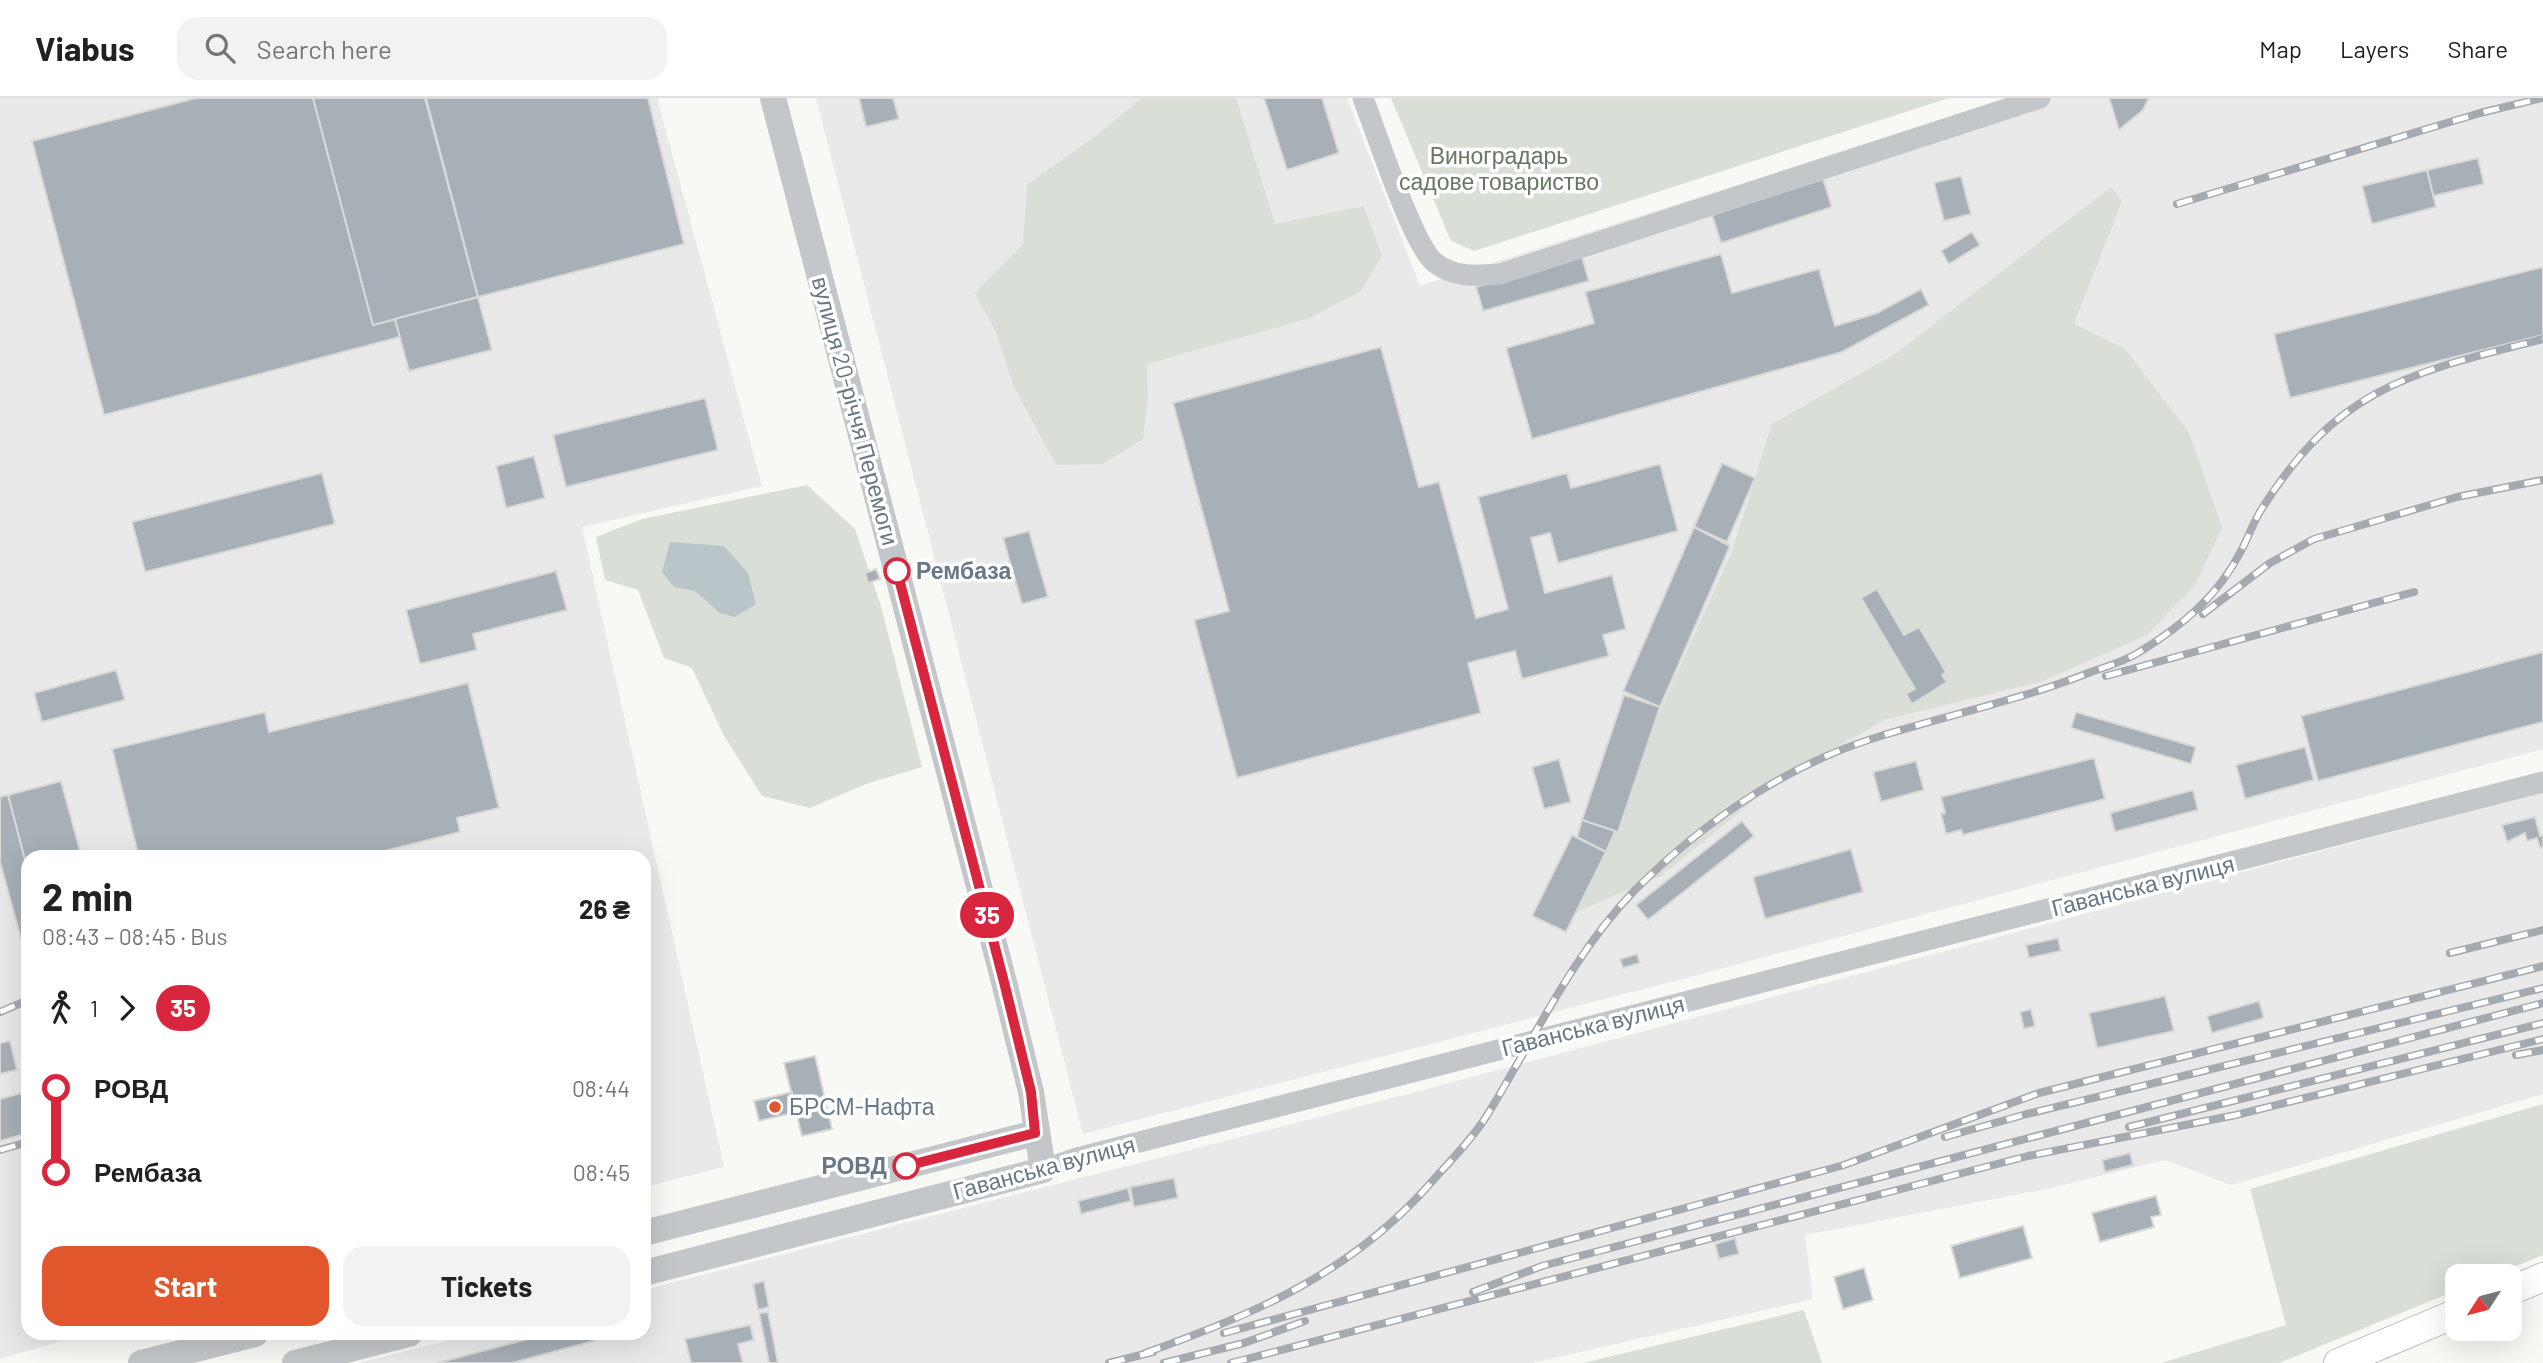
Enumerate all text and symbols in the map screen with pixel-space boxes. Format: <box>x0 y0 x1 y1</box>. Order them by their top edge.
search box <box>177 17 667 80</box>
text: Viabus <box>35 28 135 68</box>
icon: search <box>201 29 239 67</box>
text: Search here <box>257 33 392 64</box>
text: Map <box>2259 34 2302 63</box>
text: Layers <box>2340 34 2409 63</box>
text: Share <box>2447 34 2508 63</box>
park label: Виноградарь садове товариство <box>1399 141 1599 195</box>
street label: вулиця 20-річчя Перемоги <box>807 273 905 548</box>
place label: Рембаза <box>916 556 1011 584</box>
marker: Рембаза <box>884 558 910 584</box>
street label: Гаванська вулиця <box>2048 849 2237 921</box>
text: 2 min <box>42 873 133 919</box>
line badge: 35 <box>956 892 1018 938</box>
text: 26 ₴ <box>579 893 630 924</box>
text: 35 <box>974 900 1000 929</box>
text: 08:43 – 08:45 · Bus <box>42 922 228 950</box>
icon: walk <box>42 989 80 1027</box>
icon: forward <box>108 989 146 1027</box>
street label: Гаванська вулиця <box>1498 989 1687 1061</box>
text: 35 <box>170 993 196 1022</box>
text: 1 <box>90 994 98 1022</box>
text: РОВД <box>94 1072 168 1103</box>
text: 08:44 <box>572 1074 630 1102</box>
place label: БРСМ-Нафта <box>789 1092 935 1120</box>
marker: БРСМ-Нафта <box>767 1099 783 1115</box>
street label: Гаванська вулиця <box>950 1129 1138 1205</box>
place label: РОВД <box>821 1151 887 1179</box>
marker: РОВД <box>893 1153 919 1179</box>
text: Рембаза <box>94 1156 202 1187</box>
text: 08:45 <box>573 1158 630 1186</box>
button: Start <box>42 1246 329 1326</box>
button: Tickets <box>343 1246 630 1326</box>
north arrow <box>2445 1264 2522 1340</box>
map controls <box>2445 1264 2522 1341</box>

